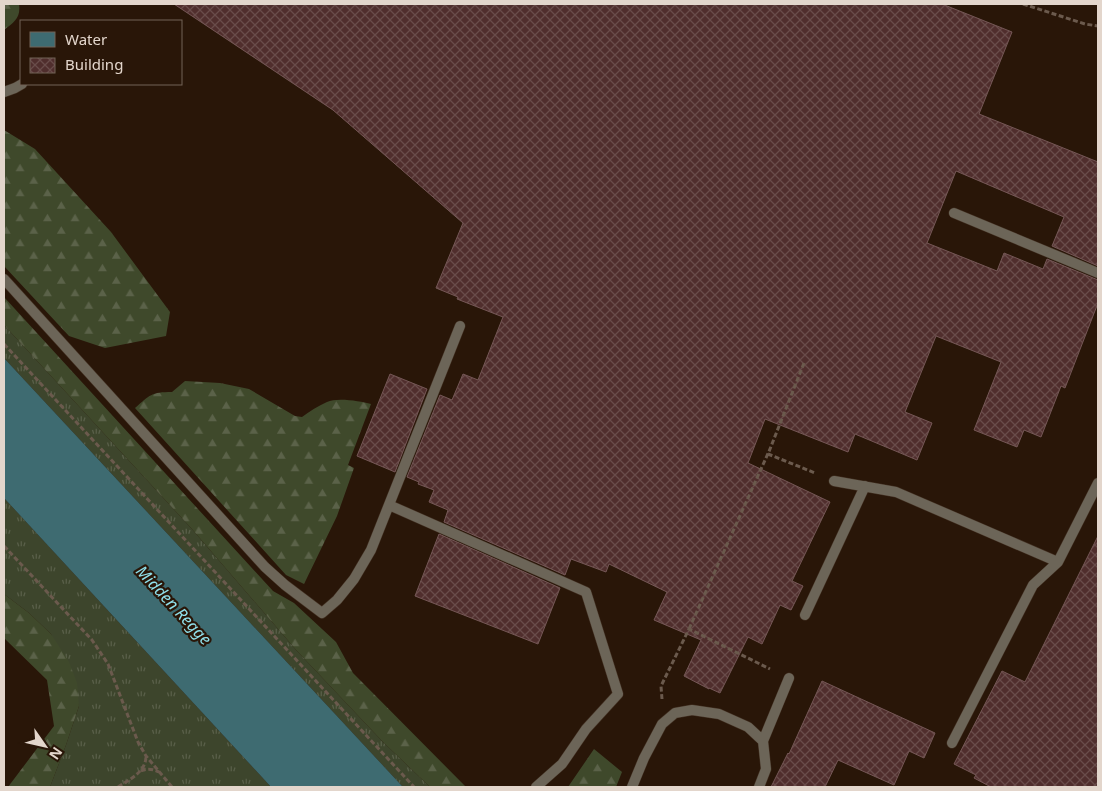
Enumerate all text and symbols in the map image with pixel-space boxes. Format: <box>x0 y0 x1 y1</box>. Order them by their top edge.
legend <box>20 20 182 85</box>
text: Water <box>65 29 107 49</box>
text: Building <box>65 54 123 74</box>
water label: Midden Regge <box>131 560 217 650</box>
north arrow <box>20 721 70 771</box>
text: N <box>45 744 67 764</box>

